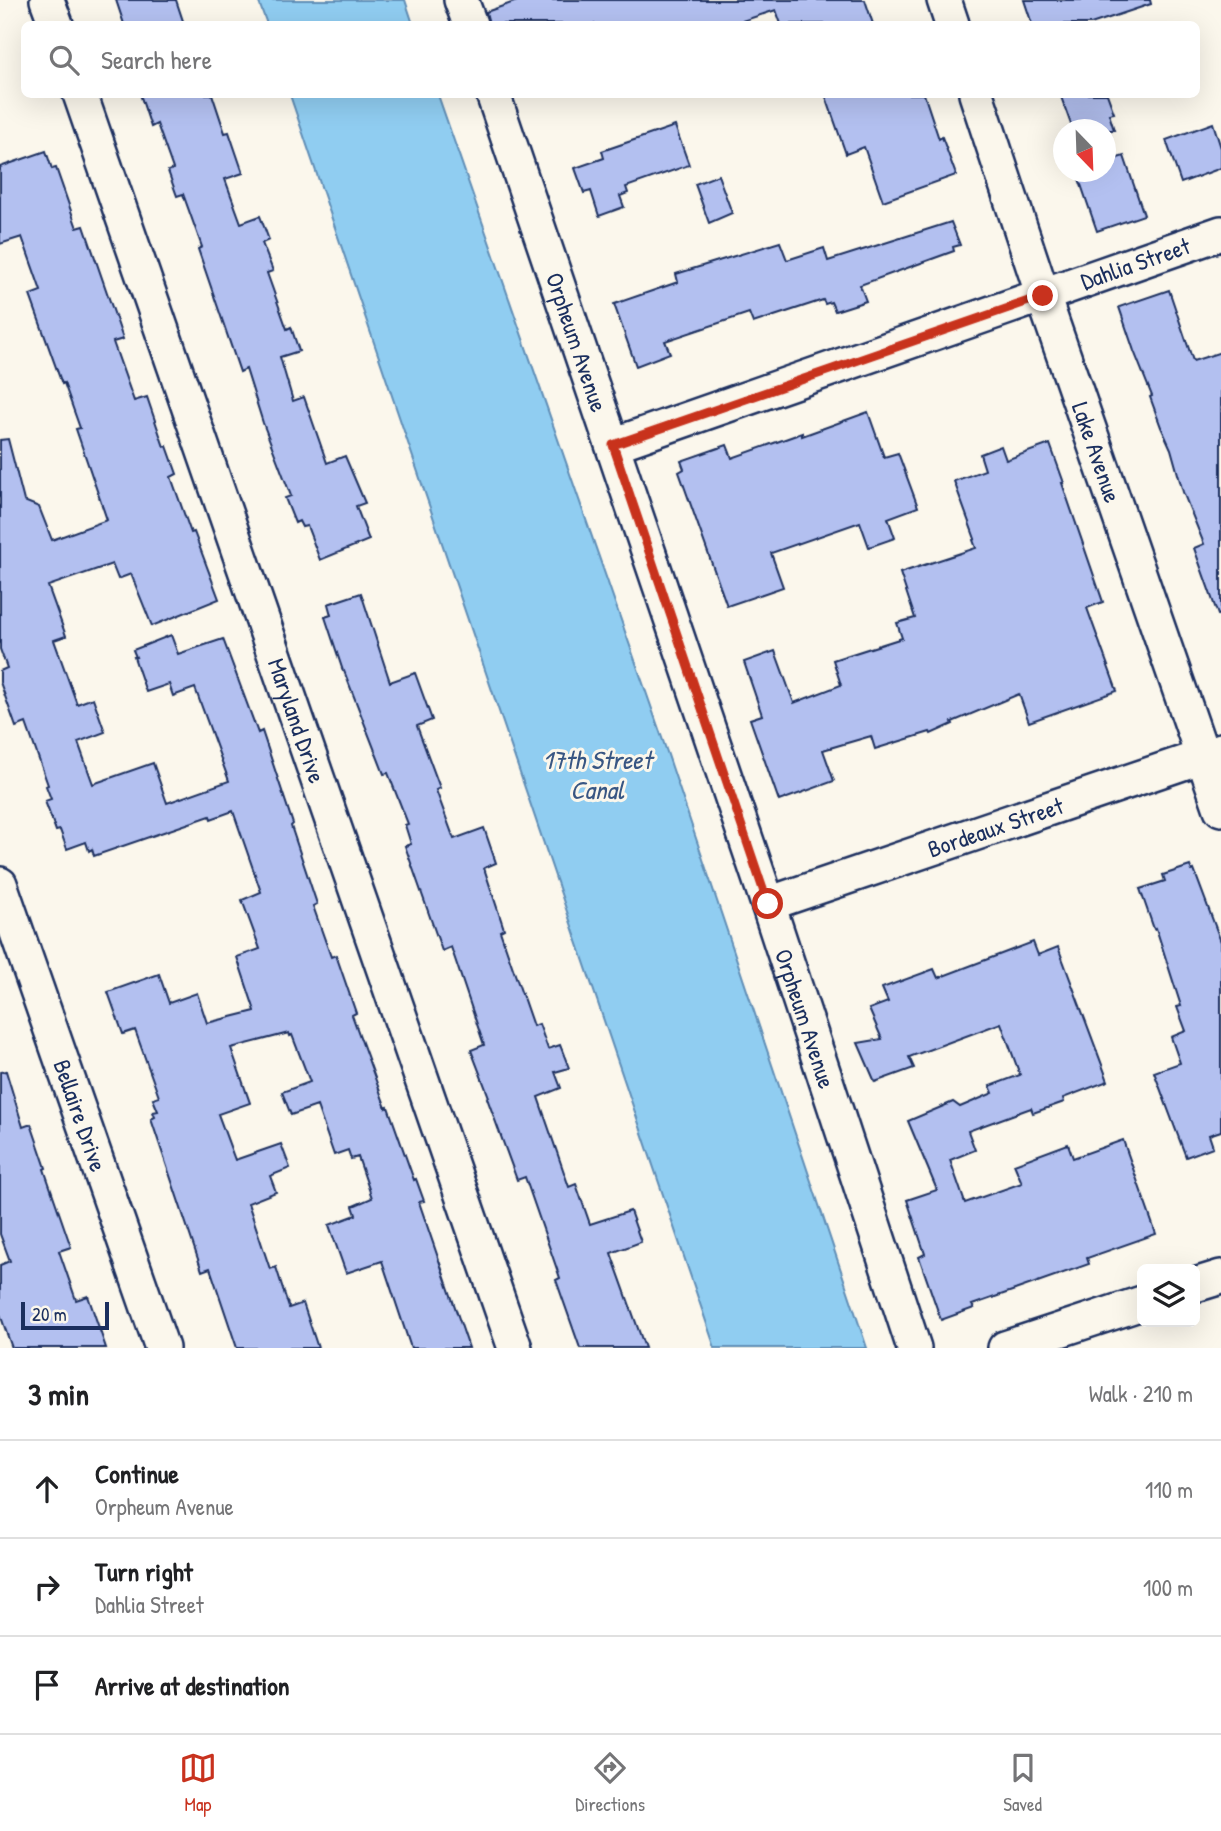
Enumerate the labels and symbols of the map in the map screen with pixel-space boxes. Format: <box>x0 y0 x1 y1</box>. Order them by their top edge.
north arrow <box>1053 119 1116 182</box>
street label: Dahlia Street <box>1076 229 1195 297</box>
street label: Orpheum Avenue <box>539 268 616 416</box>
route end <box>1027 280 1058 311</box>
street label: Lake Avenue <box>1065 398 1130 507</box>
street label: Maryland Drive <box>261 654 334 787</box>
water label: 17th Street Canal <box>543 742 655 807</box>
street label: Bordeaux Street <box>923 789 1068 865</box>
route start <box>752 888 783 919</box>
street label: Orpheum Avenue <box>768 945 844 1093</box>
street label: Bellaire Drive <box>46 1055 115 1176</box>
scale bar <box>21 1299 108 1331</box>

